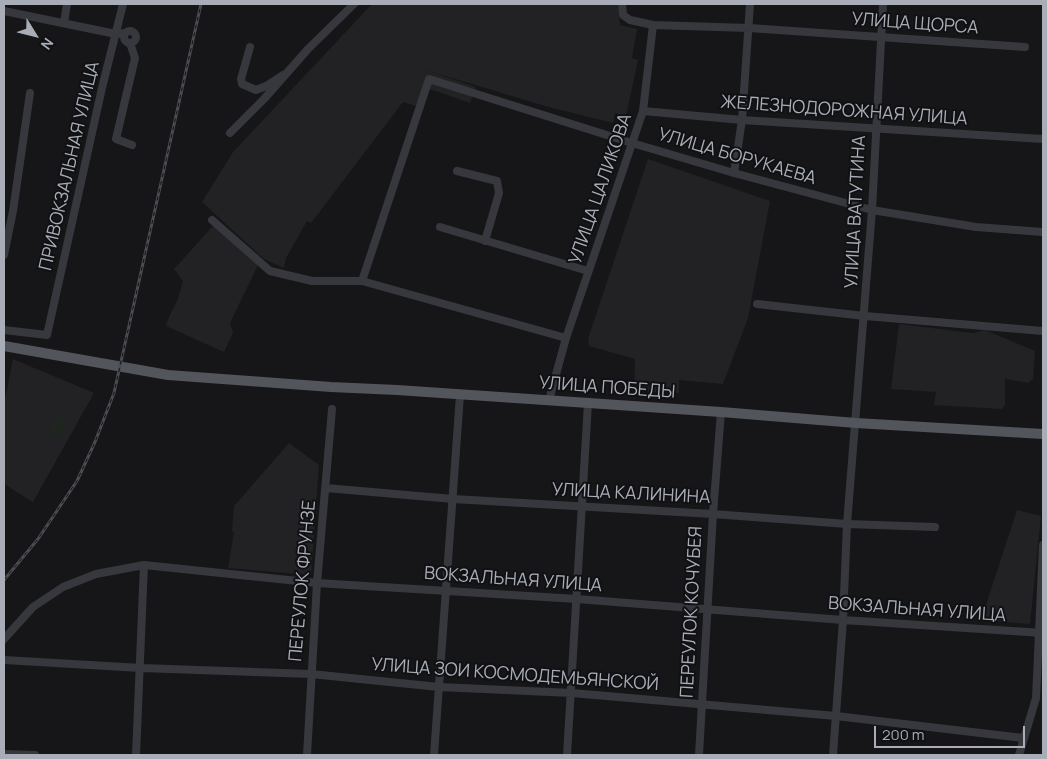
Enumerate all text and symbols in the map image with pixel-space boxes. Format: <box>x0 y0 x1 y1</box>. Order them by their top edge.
street label: УЛИЦА ЩОРСА <box>851 9 979 39</box>
north arrow <box>10 10 60 60</box>
text: N <box>37 34 58 54</box>
street label: ПРИВОКЗАЛЬНАЯ УЛИЦА <box>35 59 105 273</box>
street label: ЖЕЛЕЗНОДОРОЖНАЯ УЛИЦА <box>720 92 968 130</box>
street label: УЛИЦА ЦАЛИКОВА <box>565 111 637 267</box>
street label: УЛИЦА БОРУКАЕВА <box>655 124 819 190</box>
street label: УЛИЦА ВАТУТИНА <box>841 135 871 289</box>
street label: УЛИЦА ПОБЕДЫ <box>538 372 676 404</box>
street label: УЛИЦА КАЛИНИНА <box>551 479 711 509</box>
street label: ПЕРЕУЛОК ФРУНЗЕ <box>285 499 321 663</box>
street label: ПЕРЕУЛОК КОЧУБЕЯ <box>677 525 707 699</box>
street label: ВОКЗАЛЬНАЯ УЛИЦА <box>423 563 603 597</box>
street label: ВОКЗАЛЬНАЯ УЛИЦА <box>827 593 1007 627</box>
street label: УЛИЦА ЗОИ КОСМОДЕМЬЯНСКОЙ <box>371 654 659 696</box>
scale bar <box>877 716 1028 748</box>
text: 200 m <box>882 724 925 745</box>

